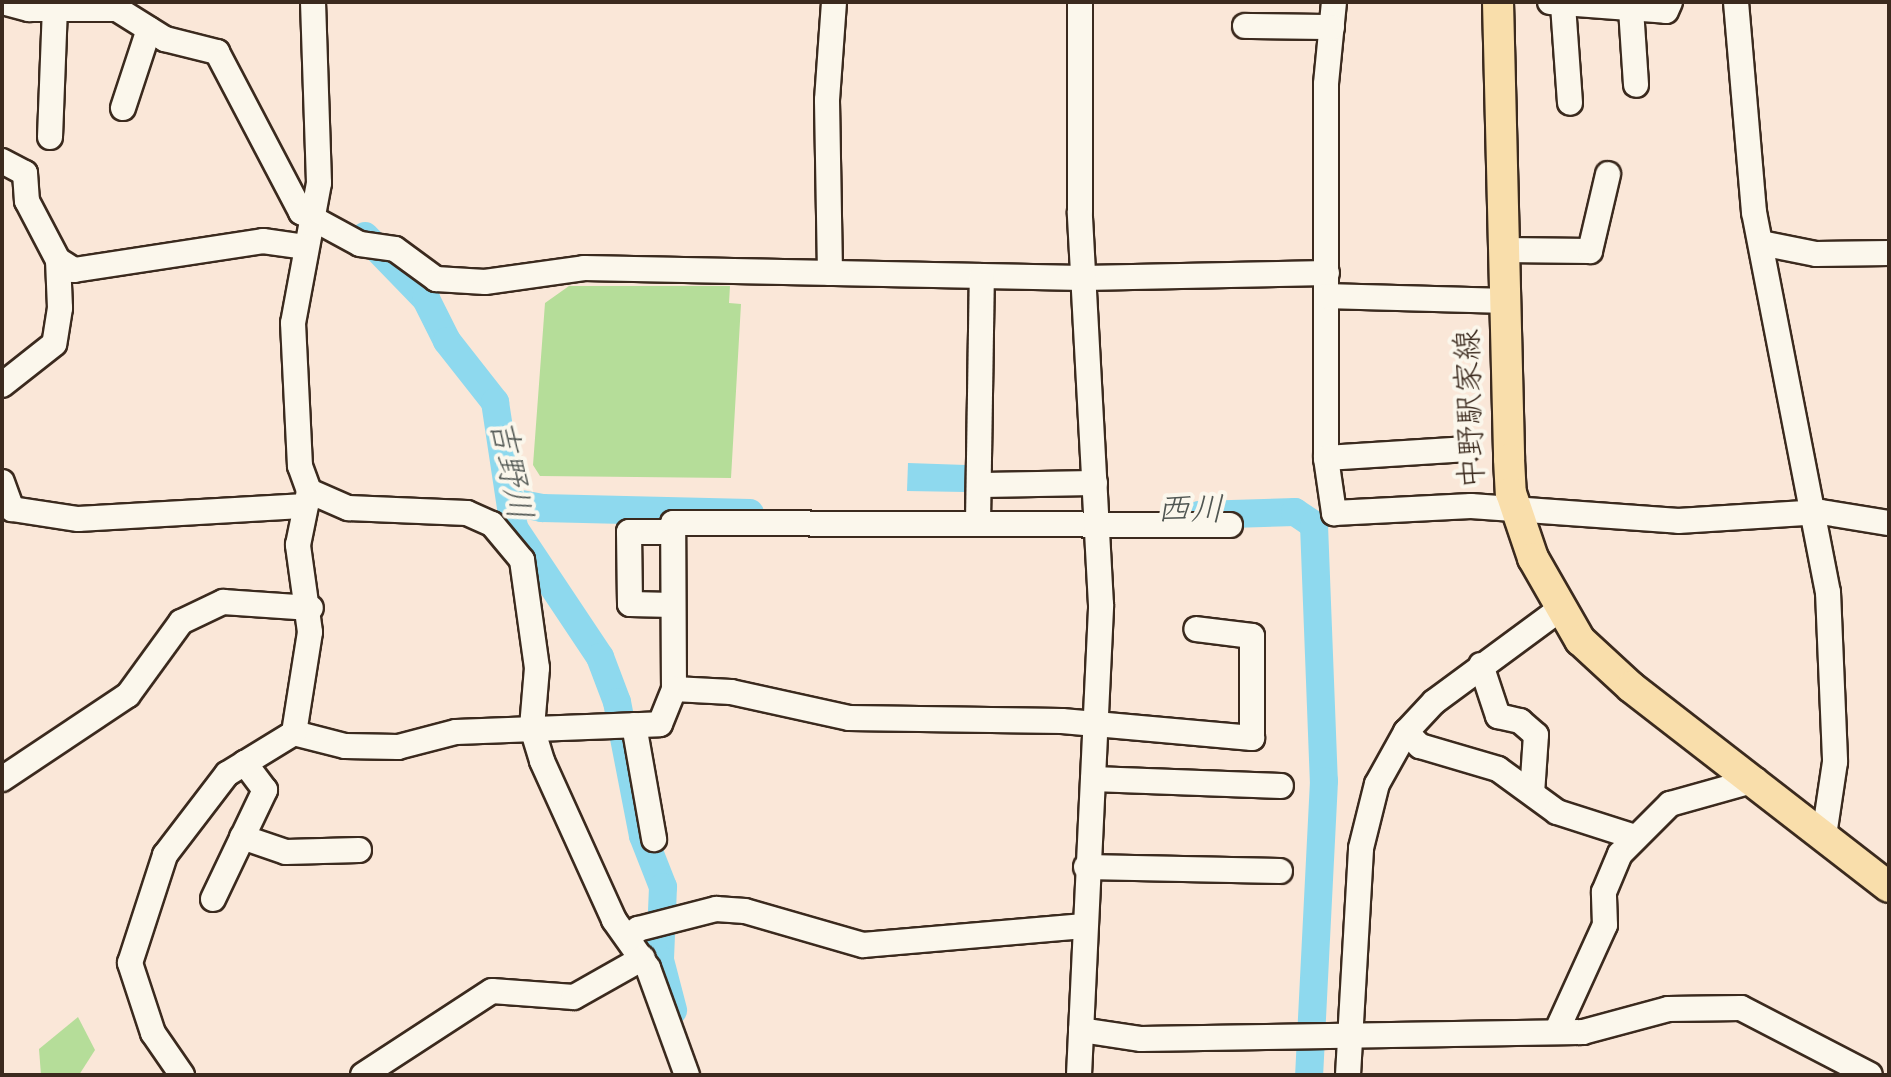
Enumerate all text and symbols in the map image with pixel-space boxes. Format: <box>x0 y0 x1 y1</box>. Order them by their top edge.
street label: 中野駅家線 <box>1451 328 1495 490</box>
water label: 吉野川 <box>478 416 538 524</box>
water label: 西川 <box>1156 493 1224 533</box>

